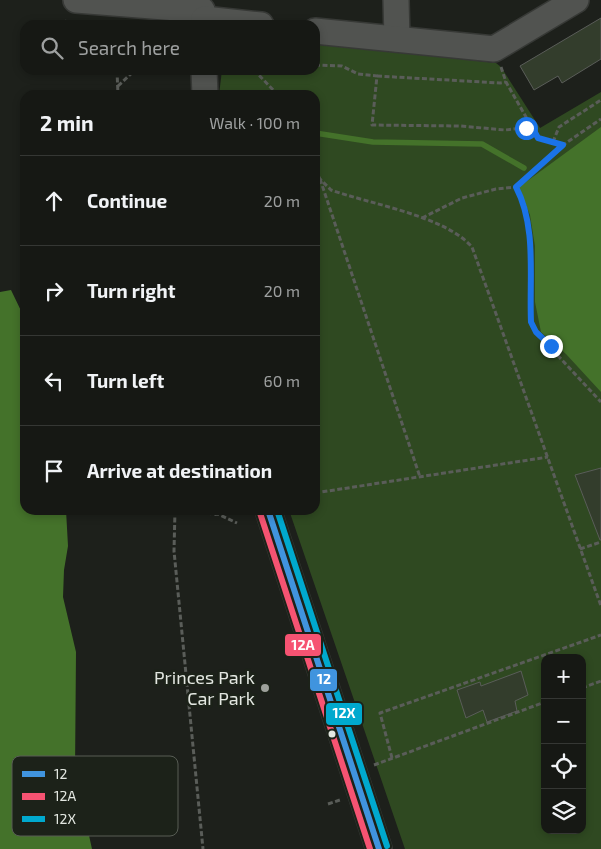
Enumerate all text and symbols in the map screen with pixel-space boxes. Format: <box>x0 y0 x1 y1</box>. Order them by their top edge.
search box <box>20 20 320 75</box>
icon: search <box>38 34 66 62</box>
text: Search here <box>78 36 180 59</box>
text: 2 min <box>40 110 94 135</box>
text: Walk · 100 m <box>209 113 300 132</box>
route start <box>515 117 538 140</box>
icon: ahead <box>40 187 68 215</box>
text: Continue <box>87 189 167 212</box>
text: 20 m <box>264 191 300 210</box>
icon: right <box>40 277 68 305</box>
text: Turn right <box>87 279 175 302</box>
text: 20 m <box>264 281 300 300</box>
route end <box>540 335 563 358</box>
icon: left <box>40 367 68 395</box>
text: Turn left <box>87 369 164 392</box>
text: 60 m <box>264 371 300 390</box>
icon: arrive <box>40 457 68 485</box>
text: Arrive at destination <box>87 459 272 482</box>
line badge: 12A <box>284 633 322 657</box>
text: 12A <box>291 636 316 653</box>
map controls <box>541 654 586 834</box>
button: + <box>541 654 586 699</box>
place label: Princes Park Car Park <box>154 666 255 709</box>
line badge: 12 <box>309 668 338 692</box>
text: 12 <box>317 670 331 687</box>
marker: Princes Park Car Park <box>259 682 271 694</box>
button: − <box>541 699 586 744</box>
line badge: 12X <box>325 702 363 726</box>
text: 12X <box>332 704 356 721</box>
unlabelled marker <box>327 729 337 739</box>
button: locate <box>541 744 586 789</box>
legend <box>12 756 178 836</box>
text: 12 <box>54 765 68 782</box>
text: 12A <box>54 787 76 804</box>
button: layers <box>541 789 586 834</box>
text: 12X <box>54 810 76 827</box>

